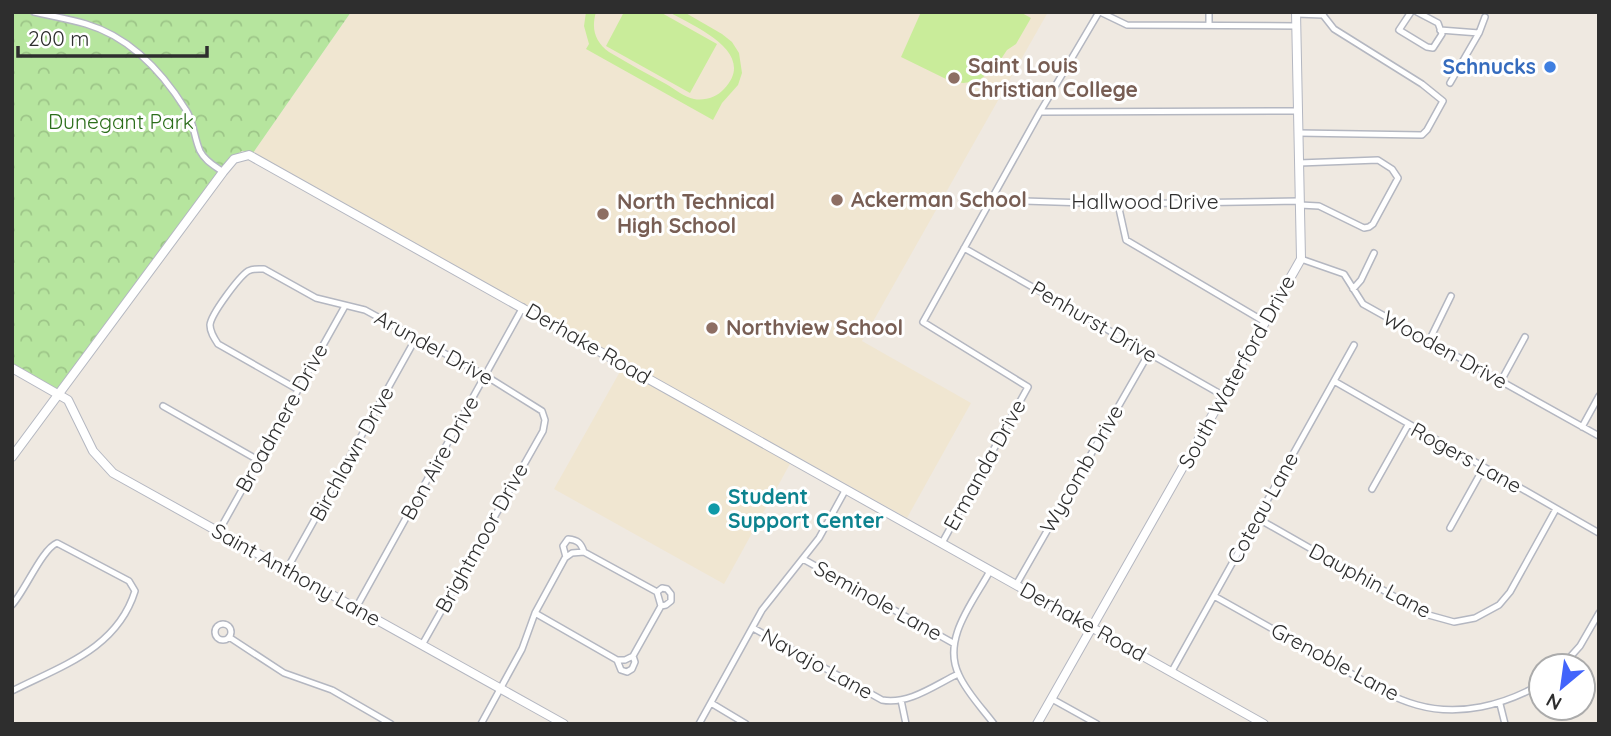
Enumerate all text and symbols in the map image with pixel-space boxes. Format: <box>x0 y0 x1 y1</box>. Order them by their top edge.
scale bar <box>18 14 206 58</box>
text: 200 m <box>28 25 90 51</box>
place label: Saint Louis Christian College <box>968 52 1138 102</box>
place label: Schnucks <box>1443 53 1536 79</box>
marker: Schnucks <box>1542 59 1558 75</box>
marker: Saint Louis Christian College <box>946 70 962 86</box>
park label: Dunegant Park <box>48 108 194 134</box>
place label: Ackerman School <box>851 186 1027 212</box>
place label: North Technical High School <box>617 188 775 238</box>
street label: Hallwood Drive <box>1071 188 1219 214</box>
marker: Ackerman School <box>829 192 845 208</box>
marker: North Technical High School <box>595 206 611 222</box>
street label: South Waterford Drive <box>1172 270 1300 473</box>
street label: Penhurst Drive <box>1027 274 1162 368</box>
street label: Derhake Road <box>521 297 656 389</box>
street label: Arundel Drive <box>371 304 498 390</box>
street label: Wooden Drive <box>1379 304 1512 394</box>
place label: Northview School <box>726 314 903 340</box>
marker: Northview School <box>704 320 720 336</box>
street label: Broadmere Drive <box>229 339 333 497</box>
street label: Birchlawn Drive <box>303 382 399 526</box>
street label: Bon Aire Drive <box>394 391 484 524</box>
street label: Ermanda Drive <box>937 394 1031 535</box>
street label: Wycomb Drive <box>1034 400 1128 537</box>
street label: Rogers Lane <box>1406 416 1526 498</box>
street label: Coteau Lane <box>1221 447 1303 568</box>
street label: Brightmoor Drive <box>429 458 533 617</box>
place label: Student Support Center <box>728 483 884 533</box>
marker: Student Support Center <box>706 501 722 517</box>
street label: Saint Anthony Lane <box>208 517 385 631</box>
street label: Dauphin Lane <box>1305 537 1436 623</box>
street label: Seminole Lane <box>810 554 947 646</box>
street label: Derhake Road <box>1016 576 1151 667</box>
street label: Grenoble Lane <box>1267 616 1404 706</box>
street label: Navajo Lane <box>757 622 878 704</box>
north arrow <box>1527 652 1597 722</box>
text: N <box>1542 688 1566 716</box>

